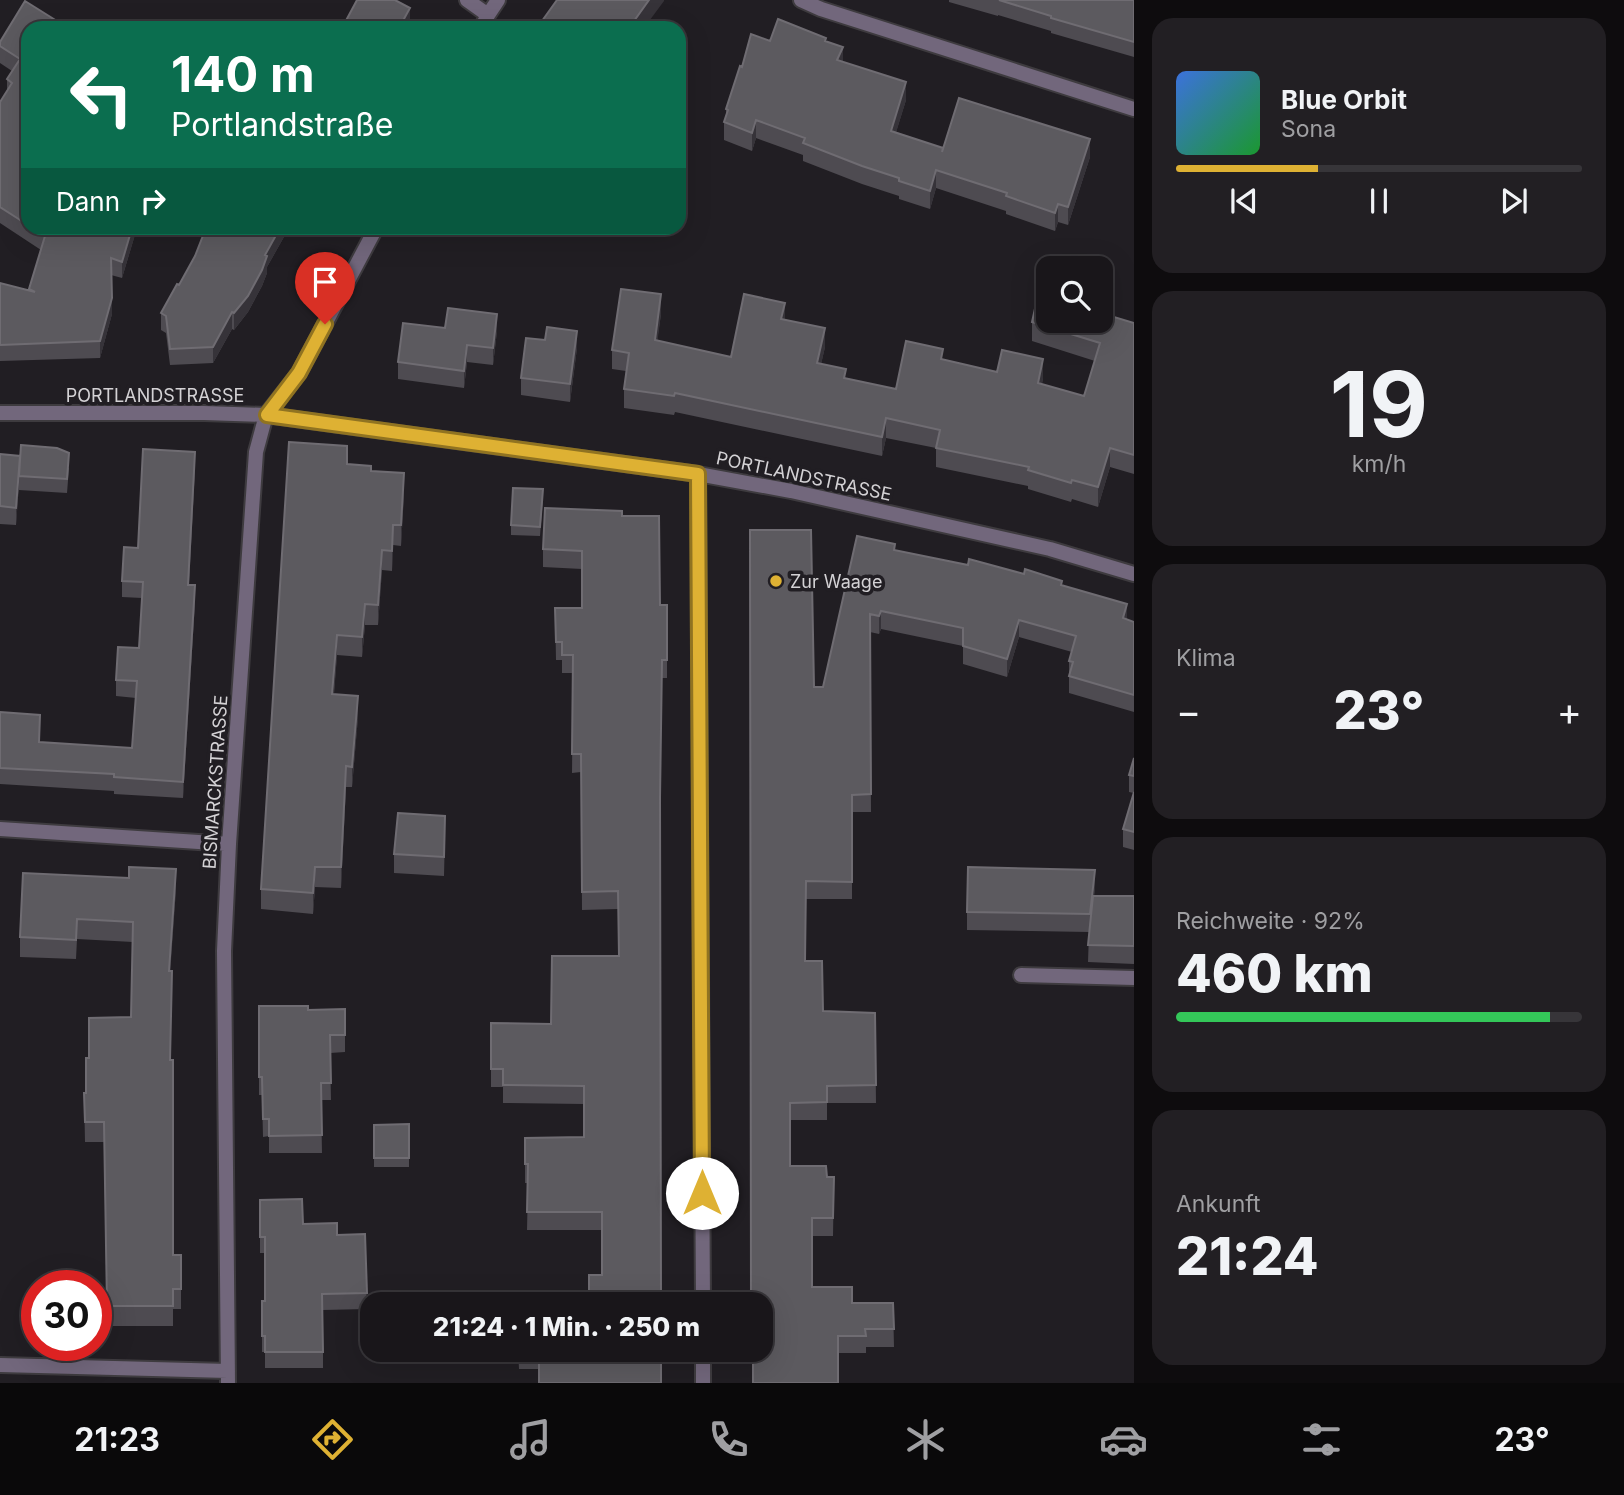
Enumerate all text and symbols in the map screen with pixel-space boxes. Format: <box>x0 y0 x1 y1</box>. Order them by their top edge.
text: 140 m <box>171 45 315 104</box>
icon: left <box>56 49 147 140</box>
text: Blue Orbit <box>1281 84 1407 115</box>
text: Portlandstraße <box>171 105 393 144</box>
text: Sona <box>1281 115 1336 143</box>
icon: right <box>134 182 172 220</box>
icon: previous <box>1225 182 1263 220</box>
icon: pause <box>1360 182 1398 220</box>
icon: next <box>1495 182 1533 220</box>
text: Dann <box>56 186 120 217</box>
pin <box>295 252 355 324</box>
map controls <box>1036 256 1113 333</box>
button: search <box>1036 256 1113 333</box>
icon: arrive <box>306 263 344 301</box>
text: 19 <box>1330 349 1428 459</box>
street label: PORTLANDSTRASSE <box>66 385 244 406</box>
street label: PORTLANDSTRASSE <box>714 447 894 505</box>
text: km/h <box>1352 450 1406 478</box>
place label: Zur Waage <box>790 571 882 592</box>
marker: Zur Waage <box>768 573 784 589</box>
text: Klima <box>1176 644 1236 672</box>
text: 23° <box>1333 679 1425 742</box>
text: − <box>1176 688 1201 734</box>
text: + <box>1557 688 1582 734</box>
street label: BISMARCKSTRASSE <box>198 694 232 870</box>
text: Reichweite · 92% <box>1176 907 1365 935</box>
text: 460 km <box>1176 942 1373 1005</box>
position arrow <box>665 1156 739 1230</box>
text: Ankunft <box>1176 1190 1261 1218</box>
text: 21:24 <box>1176 1225 1319 1288</box>
speed limit sign: 30 <box>21 1270 112 1361</box>
text: 21:24 · 1 Min. · 250 m <box>433 1311 700 1342</box>
icon: directions <box>308 1415 357 1464</box>
icon: music <box>506 1415 555 1464</box>
icon: phone <box>704 1415 753 1464</box>
icon: climate <box>901 1415 950 1464</box>
icon: car <box>1099 1415 1148 1464</box>
icon: filters <box>1297 1415 1346 1464</box>
text: 21:23 <box>74 1420 160 1459</box>
text: 23° <box>1494 1420 1550 1459</box>

